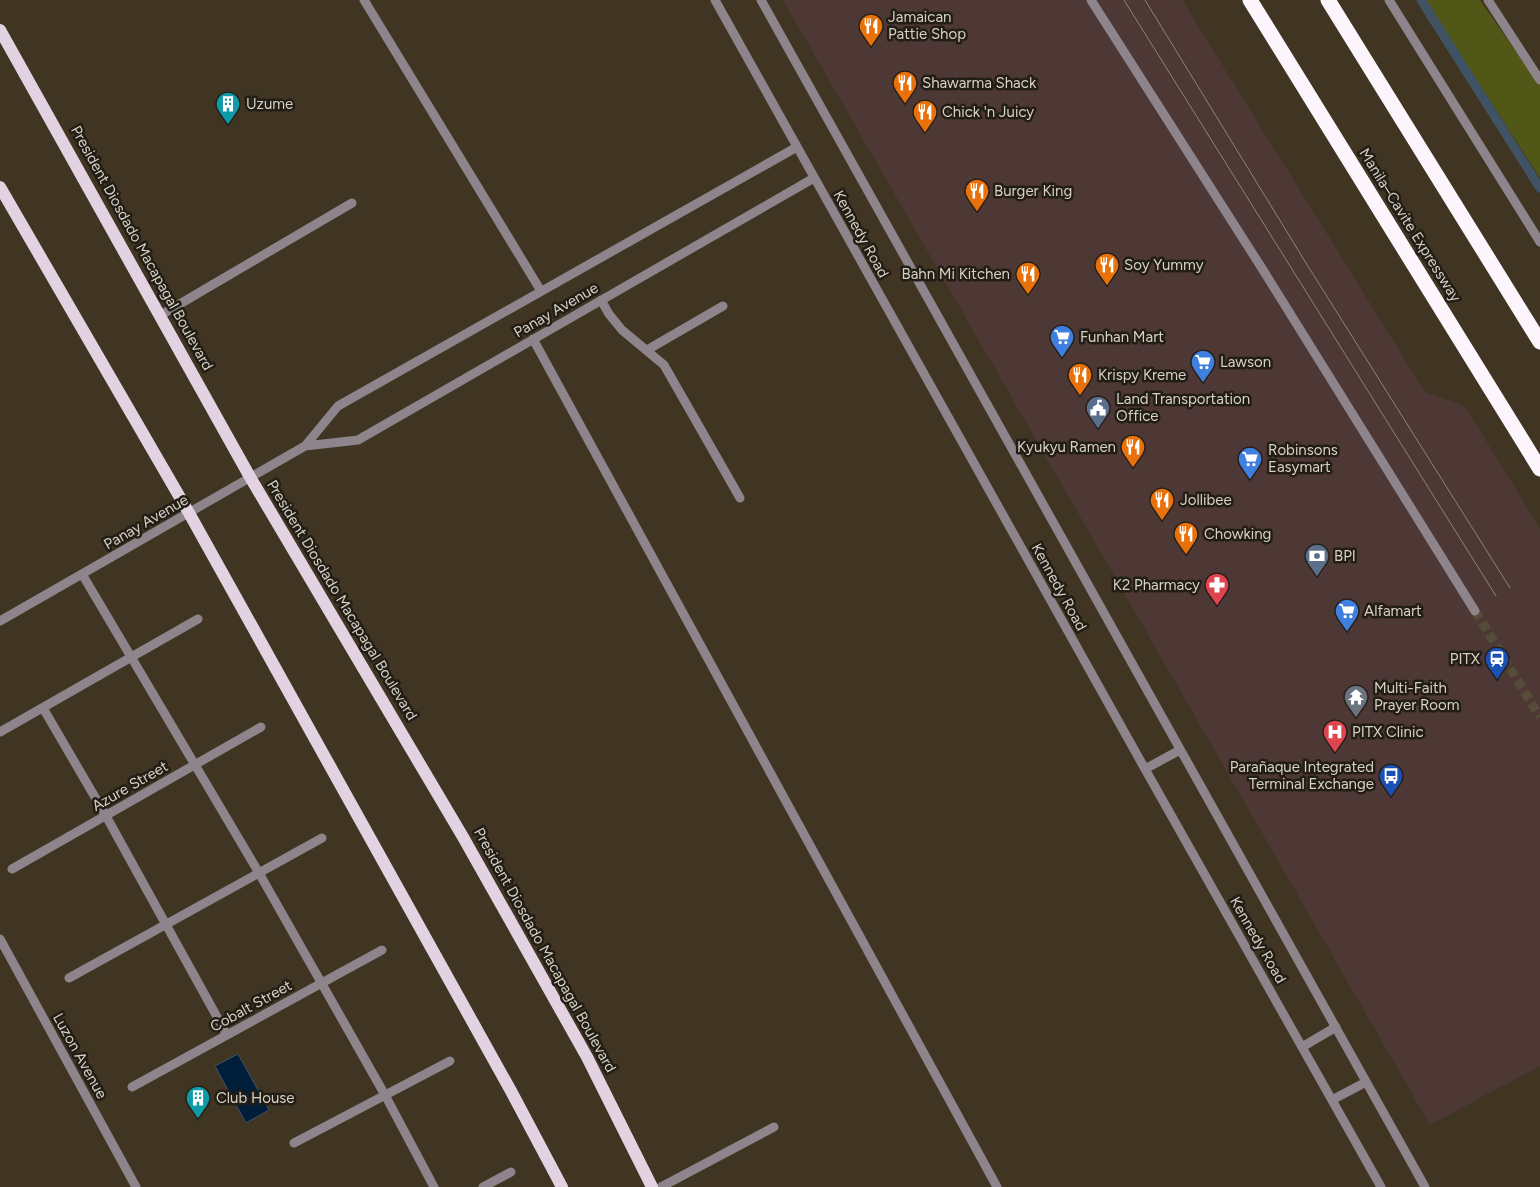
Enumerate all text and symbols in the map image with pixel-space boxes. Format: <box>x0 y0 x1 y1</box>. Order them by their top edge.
place label: Jamaican Pattie Shop <box>888 8 966 43</box>
restaurant icon: Jamaican Pattie Shop <box>858 13 884 47</box>
restaurant icon: Shawarma Shack <box>892 70 918 104</box>
place label: Shawarma Shack <box>922 74 1037 92</box>
building icon: Uzume <box>215 91 241 125</box>
place label: Uzume <box>246 95 293 113</box>
restaurant icon: Chick 'n Juicy <box>912 99 938 133</box>
place label: Chick 'n Juicy <box>942 103 1034 121</box>
street label: President Diosdado Macapagal Boulevard <box>67 123 217 373</box>
street label: Manila–Cavite Expressway <box>1355 145 1465 305</box>
restaurant icon: Burger King <box>964 178 990 212</box>
place label: Burger King <box>994 182 1072 200</box>
street label: Kennedy Road <box>830 187 892 281</box>
restaurant icon: Soy Yummy <box>1094 252 1120 286</box>
place label: Soy Yummy <box>1124 256 1204 274</box>
restaurant icon: Bahn Mi Kitchen <box>1015 261 1041 295</box>
place label: Bahn Mi Kitchen <box>902 265 1010 283</box>
street label: Panay Avenue <box>511 279 601 341</box>
supermarket icon: Funhan Mart <box>1049 324 1075 358</box>
place label: Funhan Mart <box>1080 328 1164 346</box>
supermarket icon: Lawson <box>1190 349 1216 383</box>
place label: Lawson <box>1220 353 1271 371</box>
restaurant icon: Krispy Kreme <box>1067 362 1093 396</box>
place label: Krispy Kreme <box>1098 366 1186 384</box>
place label: Land Transportation Office <box>1116 390 1250 425</box>
public building icon: Land Transportation Office <box>1085 395 1111 429</box>
restaurant icon: Kyukyu Ramen <box>1120 434 1146 468</box>
place label: Kyukyu Ramen <box>1017 438 1116 456</box>
place label: Robinsons Easymart <box>1268 441 1338 476</box>
supermarket icon: Robinsons Easymart <box>1237 446 1263 480</box>
street label: President Diosdado Macapagal Boulevard <box>263 477 421 723</box>
restaurant icon: Jollibee <box>1149 487 1175 521</box>
street label: Panay Avenue <box>101 491 191 553</box>
place label: Jollibee <box>1180 491 1232 509</box>
restaurant icon: Chowking <box>1173 521 1199 555</box>
place label: Chowking <box>1204 525 1271 543</box>
street label: Kennedy Road <box>1028 540 1090 634</box>
bank icon: BPI <box>1304 543 1330 577</box>
place label: BPI <box>1334 547 1356 565</box>
pharmacy icon: K2 Pharmacy <box>1204 572 1230 606</box>
place label: K2 Pharmacy <box>1113 576 1200 594</box>
supermarket icon: Alfamart <box>1334 598 1360 632</box>
place label: Alfamart <box>1364 602 1422 620</box>
station icon: PITX <box>1484 646 1510 680</box>
place label: PITX <box>1450 650 1481 668</box>
place label: Multi-Faith Prayer Room <box>1374 679 1459 714</box>
temple icon: Multi-Faith Prayer Room <box>1343 684 1369 718</box>
hospital icon: PITX Clinic <box>1322 719 1348 753</box>
place label: PITX Clinic <box>1352 723 1424 741</box>
street label: Azure Street <box>89 757 172 815</box>
place label: Parañaque Integrated Terminal Exchange <box>1230 758 1374 793</box>
bus stop icon: Parañaque Integrated Terminal Exchange <box>1378 763 1404 797</box>
street label: President Diosdado Macapagal Boulevard <box>470 825 620 1075</box>
street label: Kennedy Road <box>1226 893 1290 987</box>
street label: Cobalt Street <box>207 976 295 1036</box>
street label: Luzon Avenue <box>49 1010 111 1102</box>
building icon: Club House <box>185 1085 211 1119</box>
place label: Club House <box>216 1089 295 1107</box>

